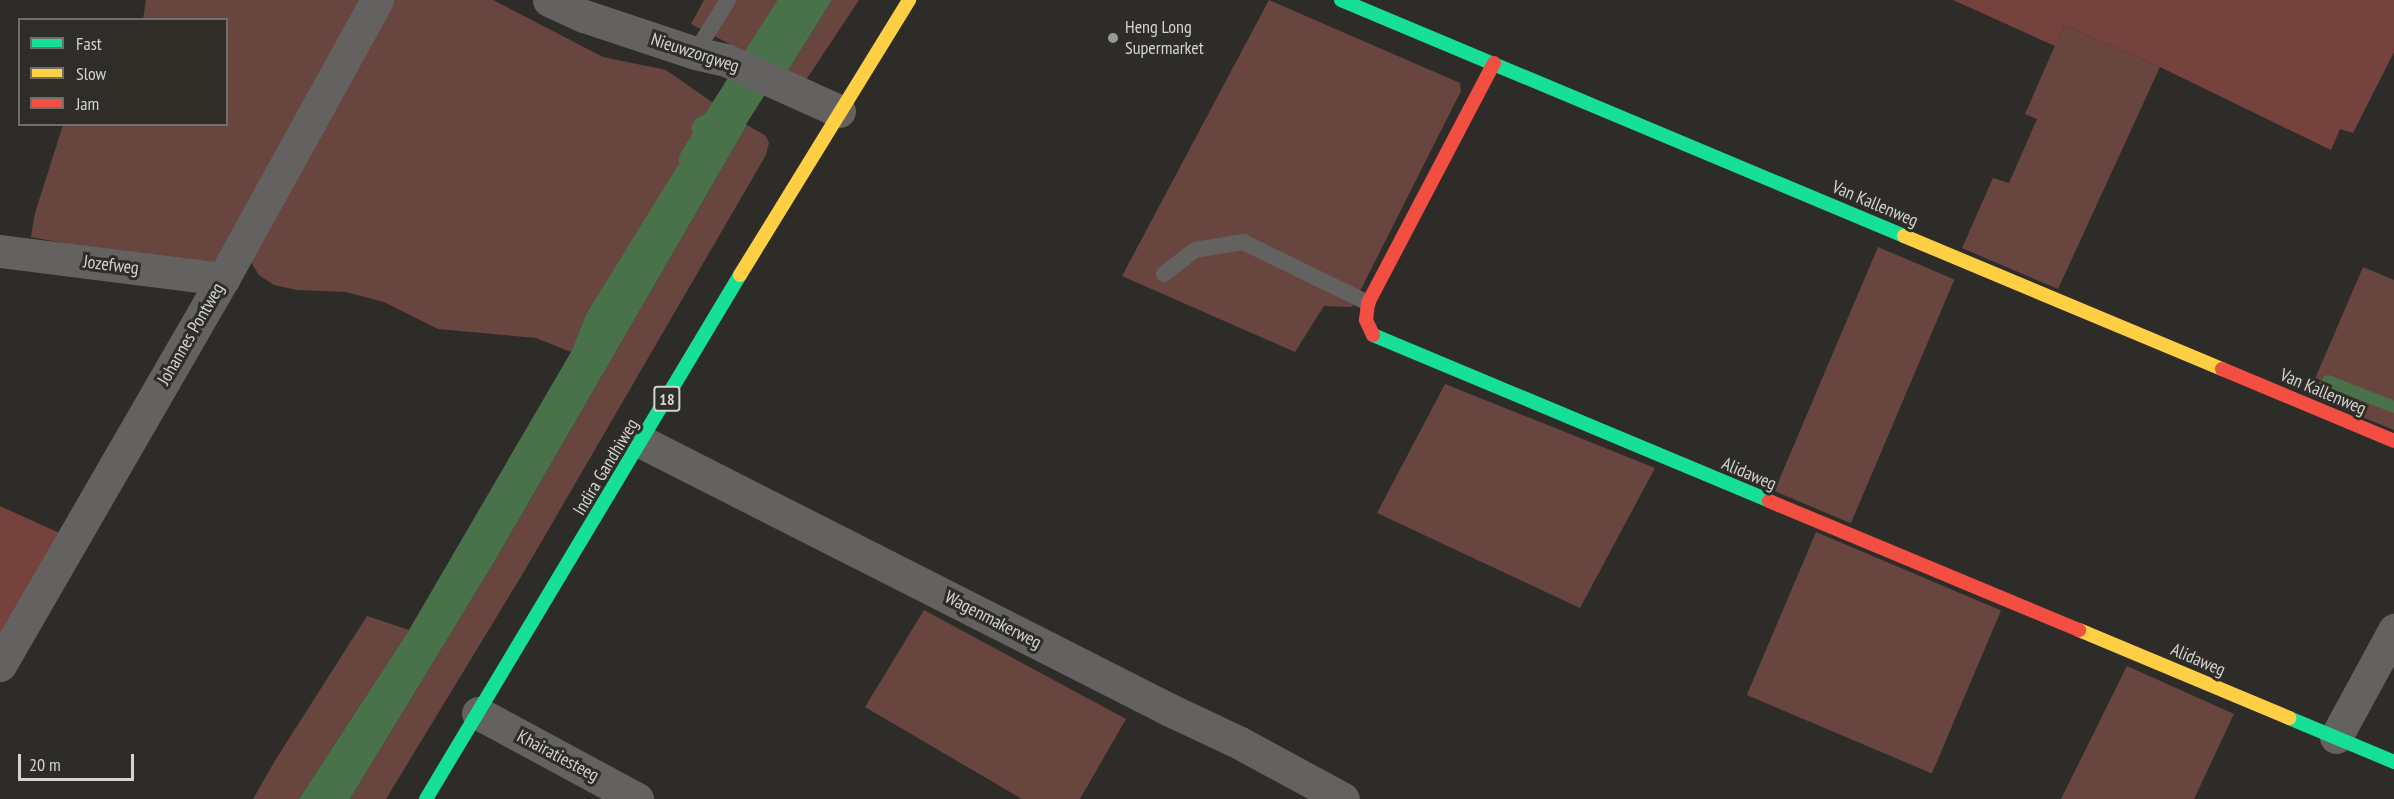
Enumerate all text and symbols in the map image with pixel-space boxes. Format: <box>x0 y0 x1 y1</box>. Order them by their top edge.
place label: Heng Long Supermarket <box>1125 17 1204 60</box>
legend <box>18 18 228 126</box>
street label: Nieuwzorgweg <box>648 29 742 77</box>
marker: Heng Long Supermarket <box>1106 31 1120 45</box>
text: Fast <box>76 32 102 55</box>
text: Slow <box>76 62 106 85</box>
text: Jam <box>76 92 99 115</box>
street label: Van Kallenweg <box>1829 176 1921 232</box>
street label: Jozefweg <box>82 251 140 279</box>
street label: Johannes Pontweg <box>153 279 229 389</box>
street label: Van Kallenweg <box>2277 364 2369 420</box>
road number: 18 <box>652 386 682 412</box>
street label: Indira Gandhiweg <box>569 415 643 519</box>
street label: Alidaweg <box>1718 453 1780 495</box>
street label: Wagenmakerweg <box>941 586 1045 654</box>
street label: Alidaweg <box>2167 639 2229 681</box>
street label: Khairatiesteeg <box>513 725 603 787</box>
scale bar <box>21 742 136 780</box>
text: 20 m <box>29 753 61 776</box>

